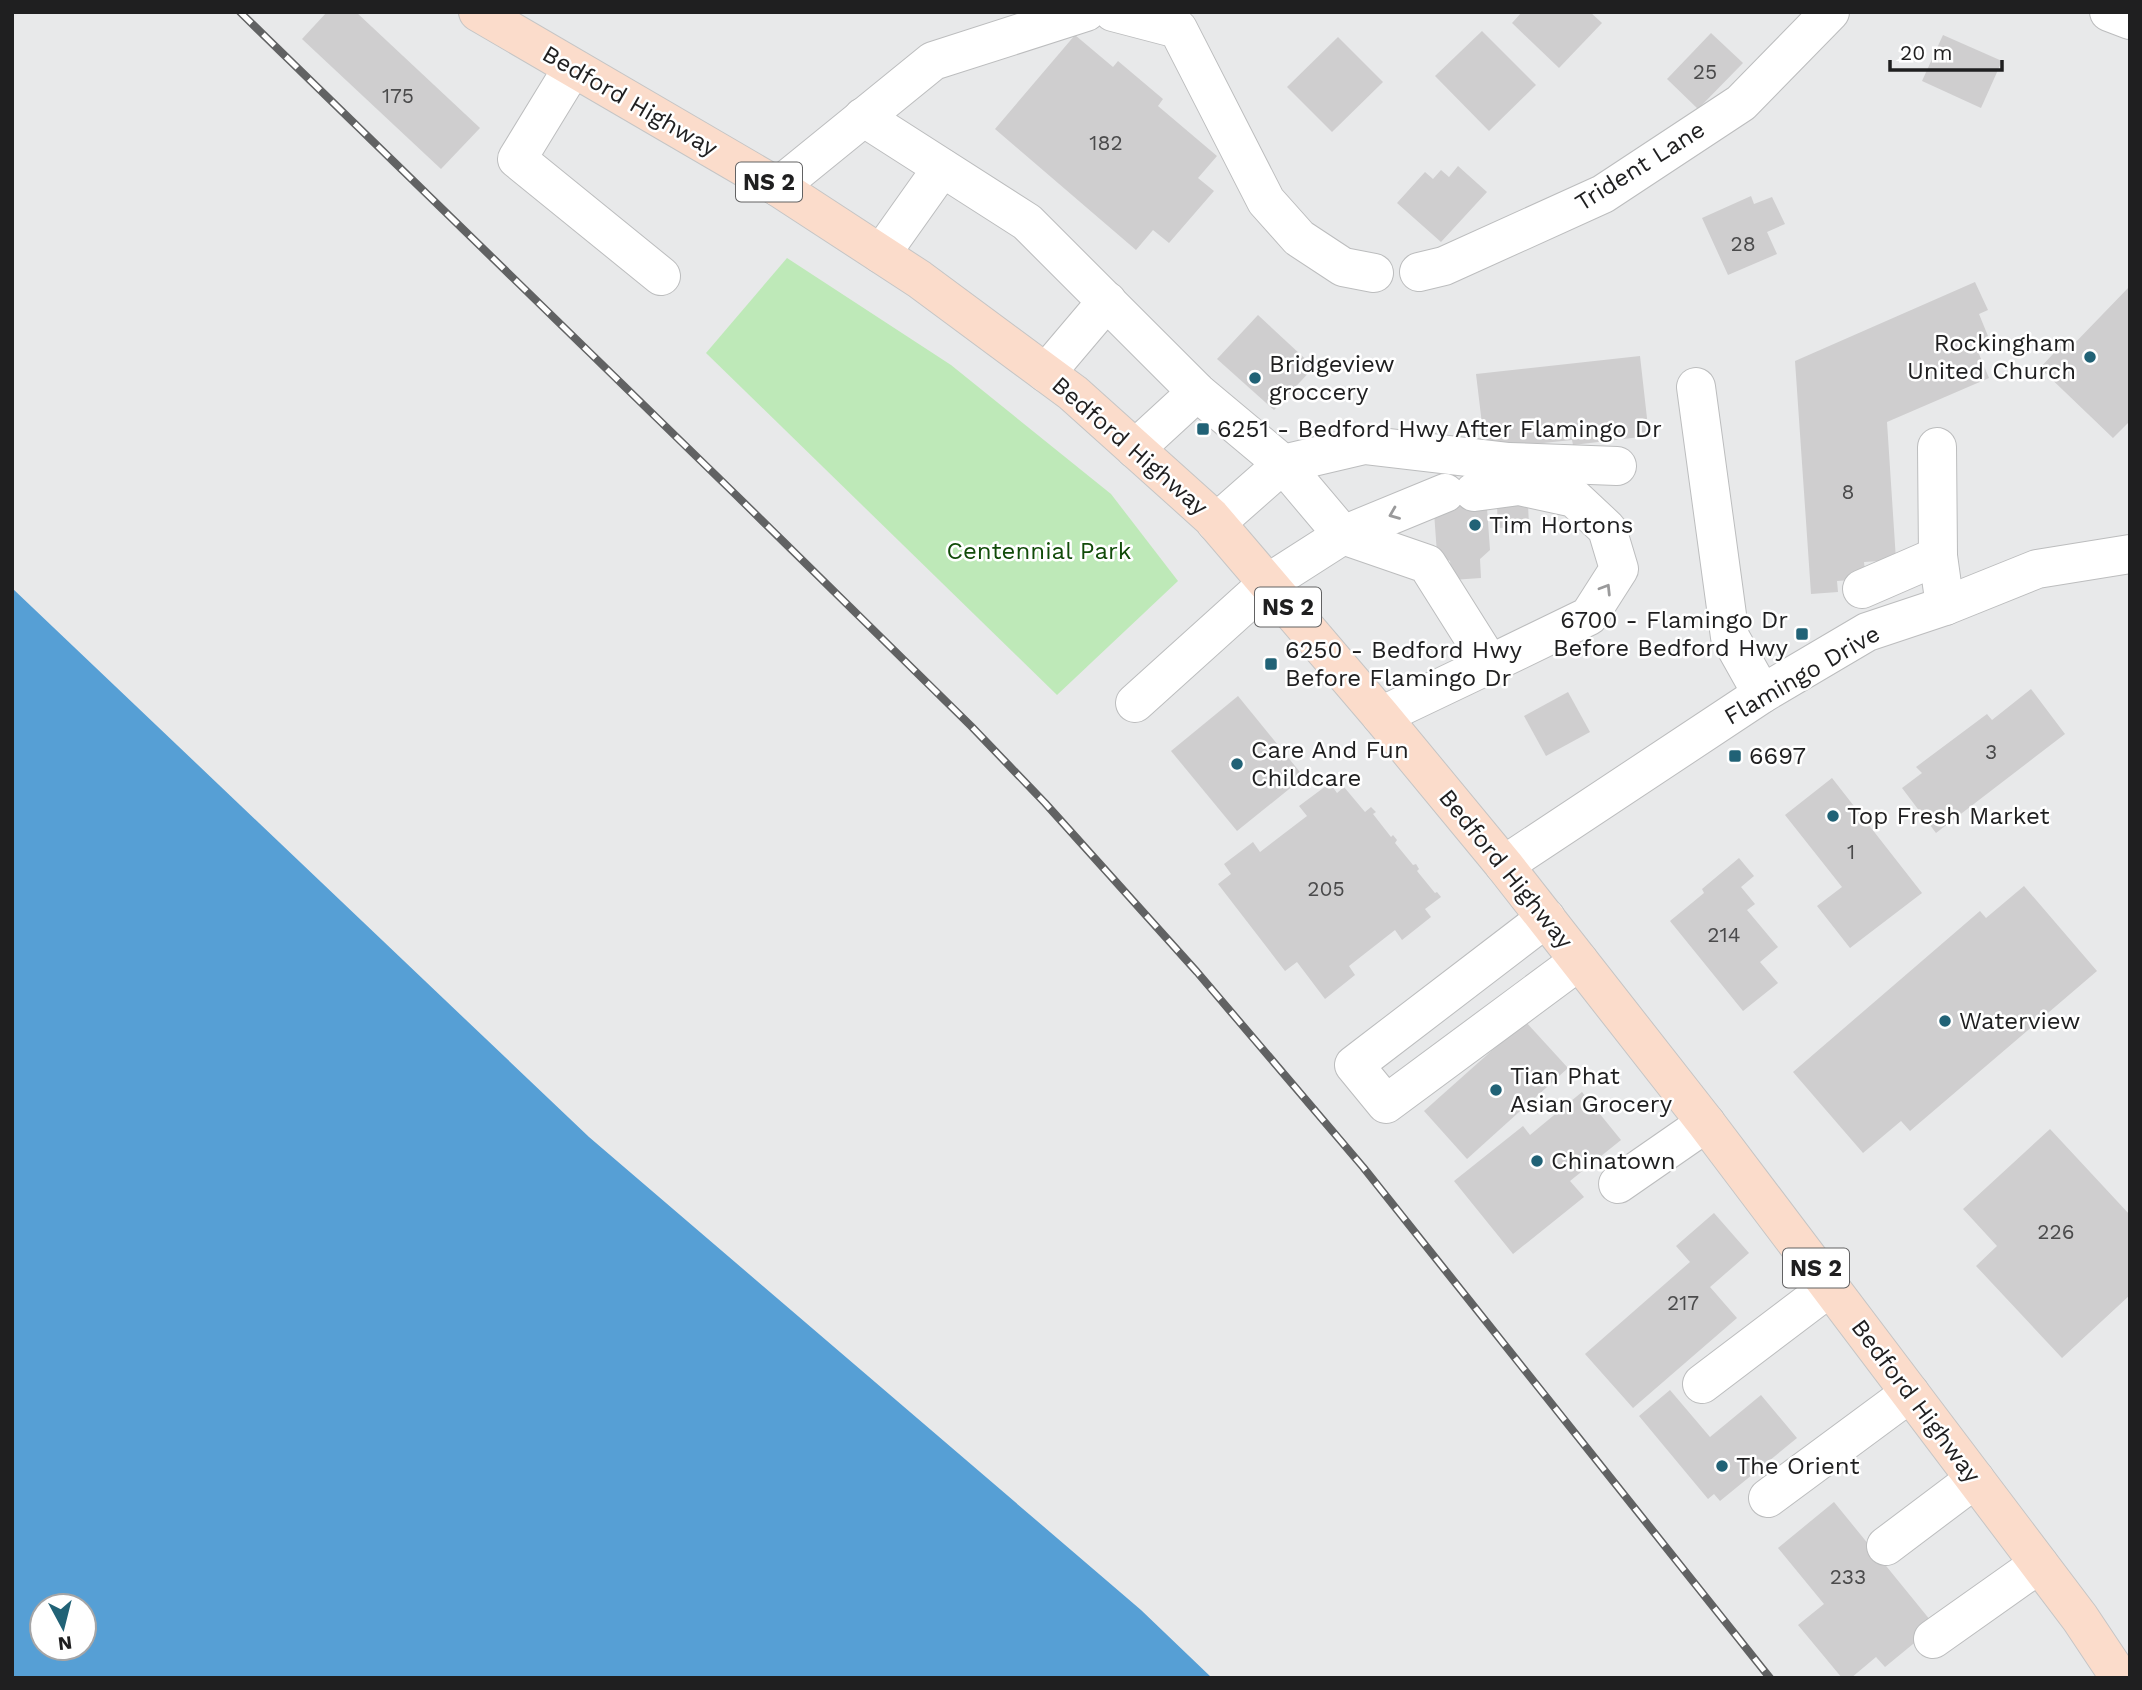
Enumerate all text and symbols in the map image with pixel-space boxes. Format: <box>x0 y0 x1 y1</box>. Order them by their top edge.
scale bar <box>1890 28 2002 72</box>
street label: Bedford Highway <box>538 40 723 163</box>
text: 20 m <box>1900 40 1952 65</box>
house number: 25 <box>1693 59 1717 84</box>
house number: 175 <box>382 83 414 108</box>
street label: Trident Lane <box>1570 115 1710 217</box>
house number: 182 <box>1089 130 1123 155</box>
road number: NS 2 <box>736 162 802 202</box>
house number: 28 <box>1730 231 1756 256</box>
place label: Rockingham United Church <box>1907 329 2076 385</box>
marker: Rockingham United Church <box>2082 349 2098 365</box>
place label: Bridgeview groccery <box>1269 350 1395 406</box>
marker: Bridgeview groccery <box>1247 370 1263 386</box>
street label: Bedford Highway <box>1046 371 1214 522</box>
place label: 6251 - Bedford Hwy After Flamingo Dr <box>1217 415 1662 443</box>
marker: 6251 - Bedford Hwy After Flamingo Dr <box>1195 421 1211 437</box>
house number: 8 <box>1842 479 1854 504</box>
one-way arrow <box>1389 506 1401 520</box>
place label: Tim Hortons <box>1489 511 1633 539</box>
marker: Tim Hortons <box>1467 517 1483 533</box>
park label: Centennial Park <box>947 537 1132 565</box>
one-way arrow <box>1598 584 1611 597</box>
road number: NS 2 <box>1255 587 1321 626</box>
place label: 6700 - Flamingo Dr Before Bedford Hwy <box>1553 606 1789 662</box>
street label: Flamingo Drive <box>1719 619 1885 731</box>
marker: 6700 - Flamingo Dr Before Bedford Hwy <box>1794 626 1810 642</box>
place label: 6250 - Bedford Hwy Before Flamingo Dr <box>1285 636 1522 692</box>
marker: 6250 - Bedford Hwy Before Flamingo Dr <box>1263 656 1279 672</box>
place label: Care And Fun Childcare <box>1251 736 1409 792</box>
house number: 3 <box>1985 739 1997 764</box>
place label: 6697 <box>1749 742 1806 770</box>
marker: 6697 <box>1727 748 1743 764</box>
marker: Care And Fun Childcare <box>1229 756 1245 772</box>
street label: Bedford Highway <box>1433 784 1579 955</box>
place label: Top Fresh Market <box>1847 802 2050 830</box>
marker: Top Fresh Market <box>1825 808 1841 824</box>
house number: 1 <box>1847 839 1855 864</box>
house number: 205 <box>1307 876 1345 901</box>
house number: 214 <box>1707 922 1741 947</box>
place label: Waterview <box>1959 1007 2080 1035</box>
marker: Waterview <box>1937 1013 1953 1029</box>
place label: Tian Phat Asian Grocery <box>1510 1062 1673 1118</box>
marker: Tian Phat Asian Grocery <box>1488 1082 1504 1098</box>
place label: Chinatown <box>1551 1147 1676 1175</box>
marker: Chinatown <box>1529 1153 1545 1169</box>
house number: 226 <box>2037 1219 2075 1244</box>
road number: NS 2 <box>1783 1248 1849 1288</box>
house number: 217 <box>1667 1290 1699 1315</box>
street label: Bedford Highway <box>1845 1314 1987 1489</box>
place label: The Orient <box>1736 1452 1860 1480</box>
marker: The Orient <box>1714 1458 1730 1474</box>
house number: 233 <box>1830 1564 1866 1589</box>
north arrow <box>28 1592 98 1662</box>
text: N <box>57 1631 73 1656</box>

